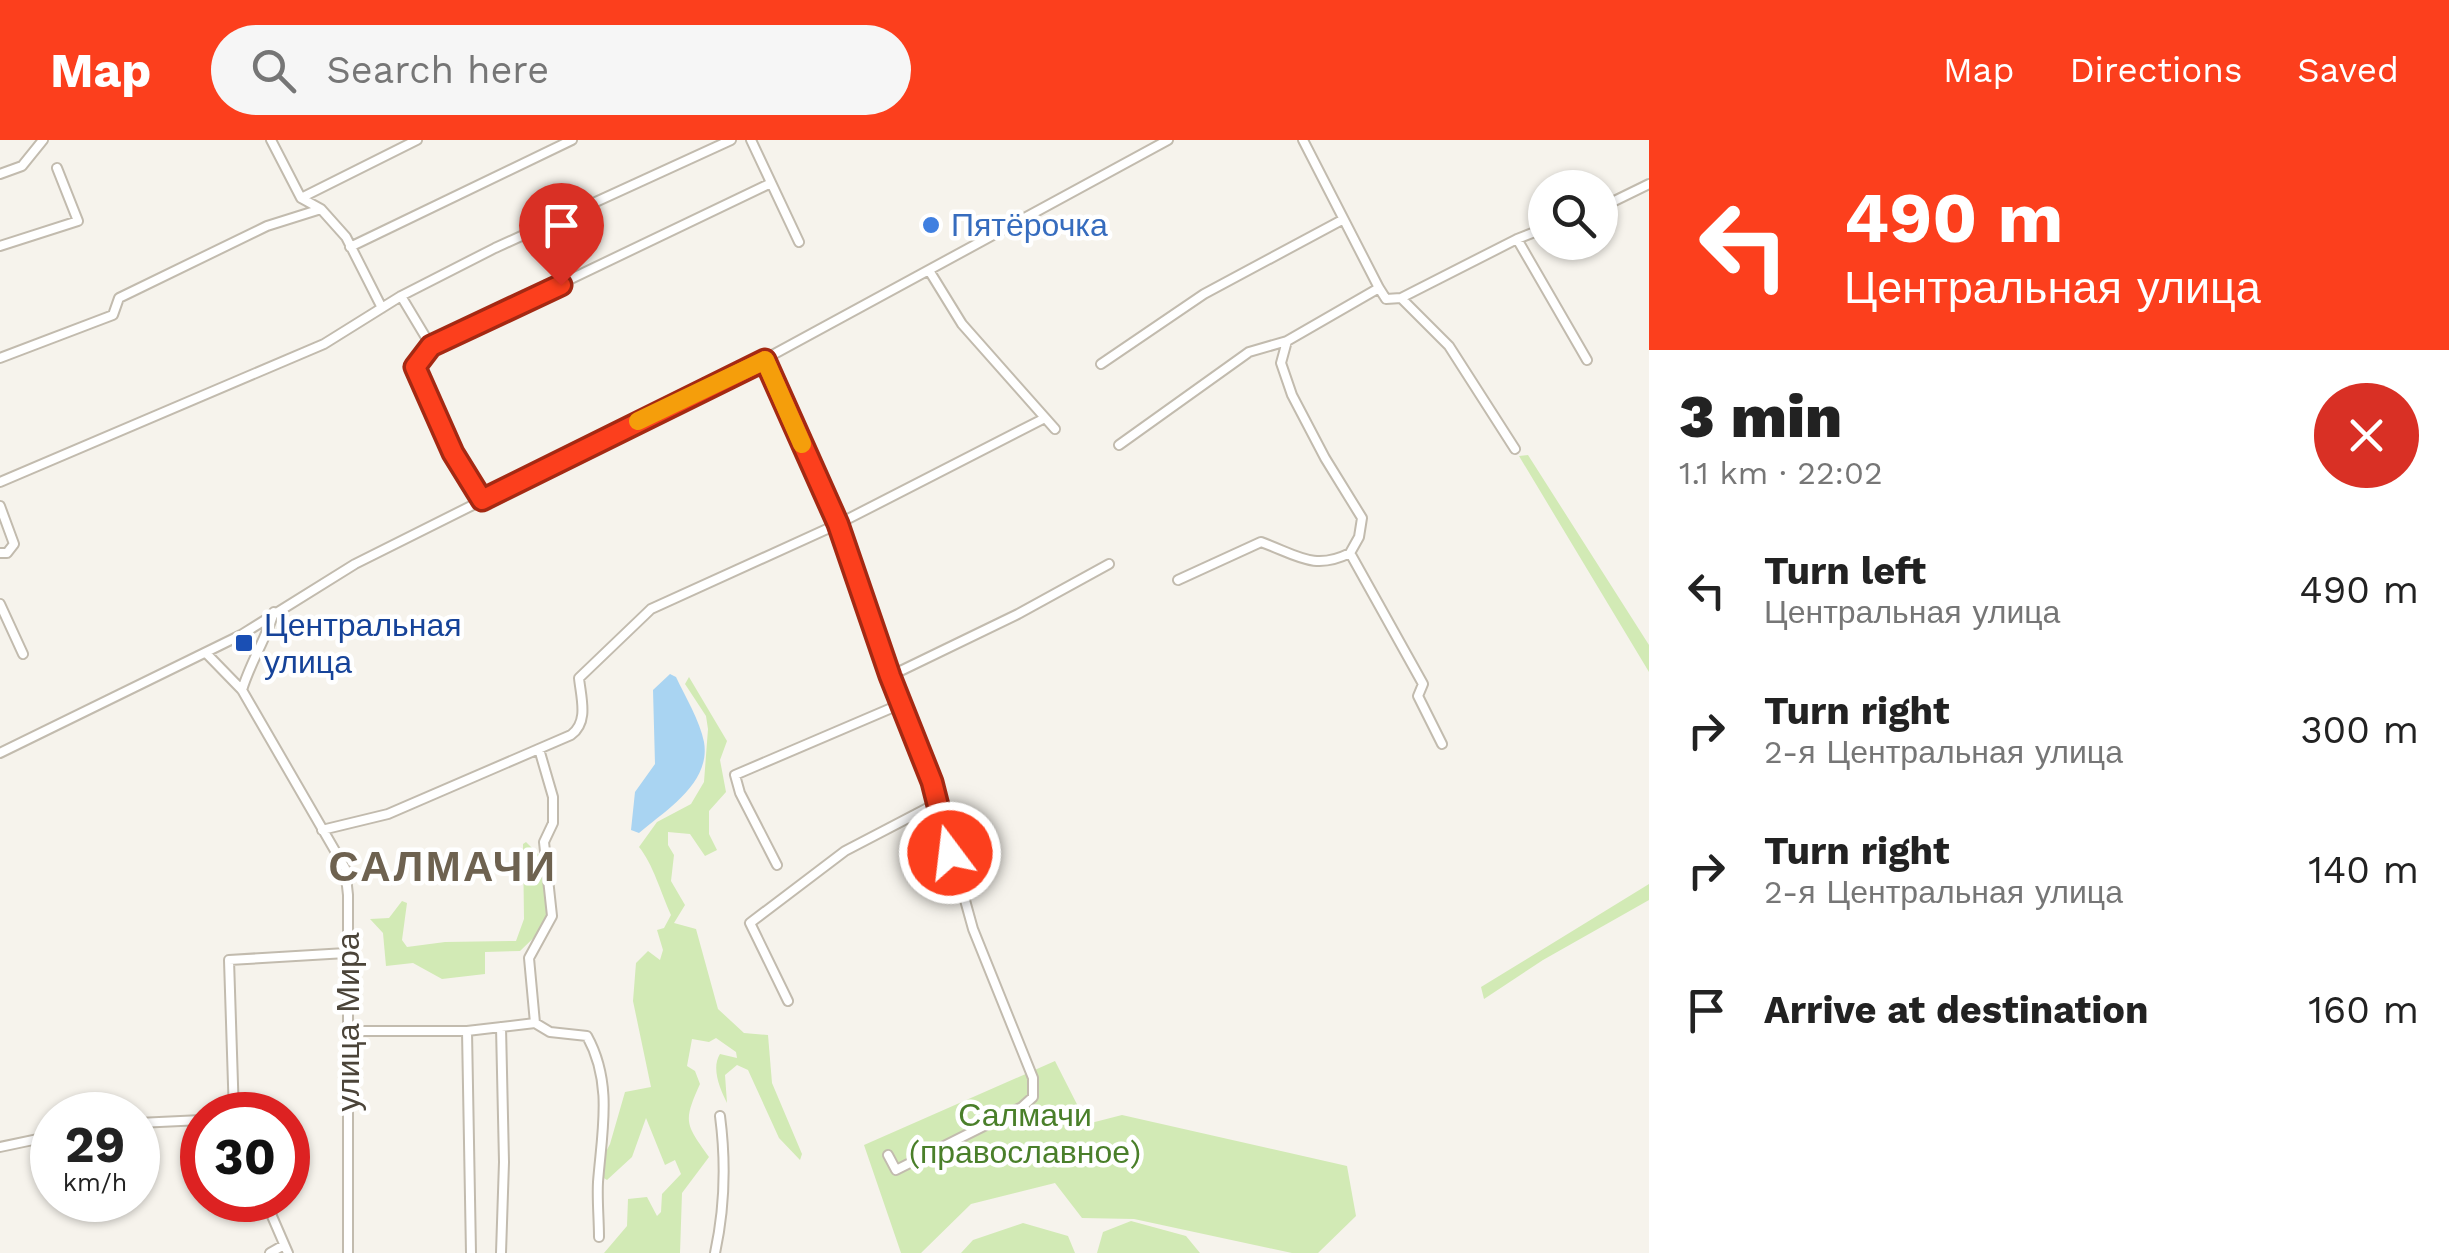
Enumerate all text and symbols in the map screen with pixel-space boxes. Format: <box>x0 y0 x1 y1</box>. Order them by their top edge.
search box <box>211 25 911 115</box>
text: Map <box>50 42 151 99</box>
icon: search <box>246 43 301 98</box>
text: Search here <box>326 48 549 92</box>
text: Map <box>1943 49 2014 91</box>
text: Directions <box>2069 49 2242 91</box>
text: Saved <box>2297 49 2399 91</box>
map controls <box>1528 170 1618 260</box>
button: search <box>1528 170 1618 260</box>
text: 490 m <box>1844 177 2063 259</box>
icon: left <box>1679 180 1809 310</box>
pin <box>519 183 604 286</box>
icon: arrive <box>534 198 589 253</box>
place label: Пятёрочка <box>951 206 1108 244</box>
marker: Пятёрочка <box>920 214 942 236</box>
text: Центральная улица <box>1844 261 2261 314</box>
text: 3 min <box>1679 381 1842 452</box>
button: close <box>2314 383 2419 488</box>
text: 1.1 km · 22:02 <box>1679 454 1883 492</box>
text: Turn left <box>1764 549 1926 593</box>
icon: left <box>1679 563 1734 618</box>
text: 490 m <box>2300 568 2419 612</box>
text: Центральная улица <box>1764 593 2060 631</box>
place label: Центральная улица <box>264 606 462 681</box>
marker: Центральная улица <box>233 632 255 654</box>
text: Turn right <box>1764 689 1950 733</box>
icon: right <box>1679 703 1734 758</box>
text: 300 m <box>2300 708 2419 752</box>
text: 2-я Центральная улица <box>1764 733 2123 771</box>
position arrow <box>898 801 1002 905</box>
text: Turn right <box>1764 829 1950 873</box>
district label: САЛМАЧИ <box>329 842 557 891</box>
icon: right <box>1679 843 1734 898</box>
text: 140 m <box>2308 848 2419 892</box>
text: 2-я Центральная улица <box>1764 873 2123 911</box>
street label: улица Мира <box>329 932 367 1112</box>
icon: arrive <box>1679 983 1734 1038</box>
text: Arrive at destination <box>1764 988 2149 1032</box>
text: 160 m <box>2308 988 2419 1032</box>
speed limit sign: 30 <box>180 1092 310 1222</box>
park label: Салмачи (православное) <box>909 1096 1141 1171</box>
text: 29 <box>65 1115 125 1174</box>
text: km/h <box>63 1168 127 1197</box>

